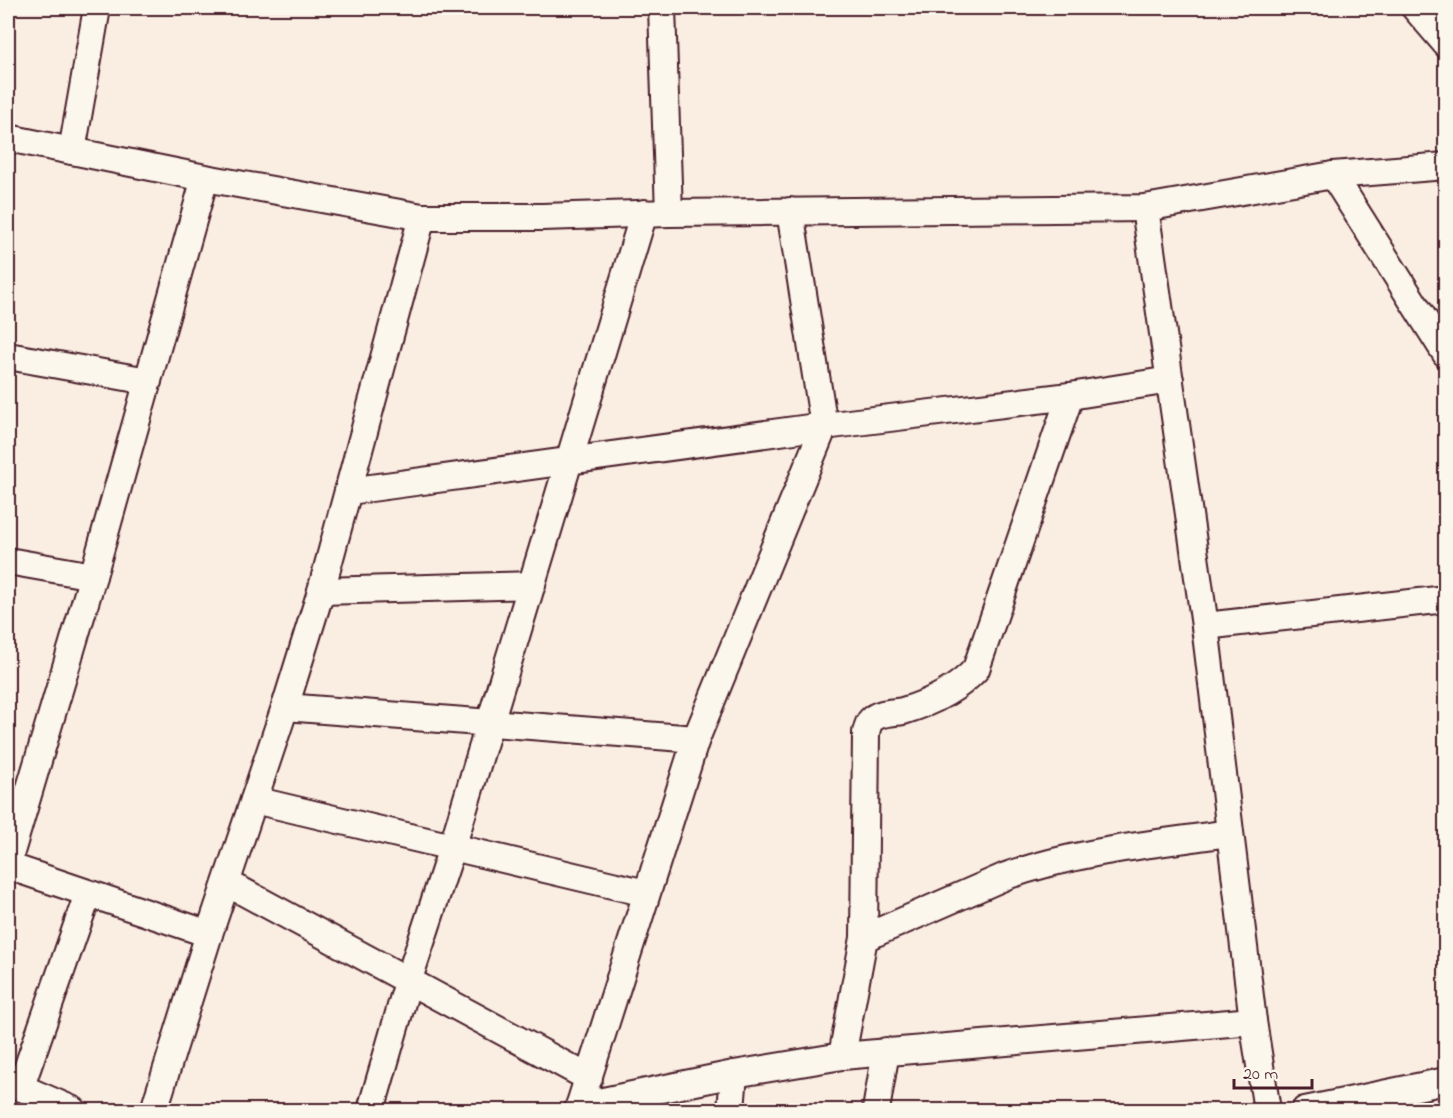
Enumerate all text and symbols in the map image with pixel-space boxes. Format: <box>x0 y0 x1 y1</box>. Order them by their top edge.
scale bar <box>1234 1052 1312 1090</box>
text: 20 m <box>1243 1062 1278 1088</box>

